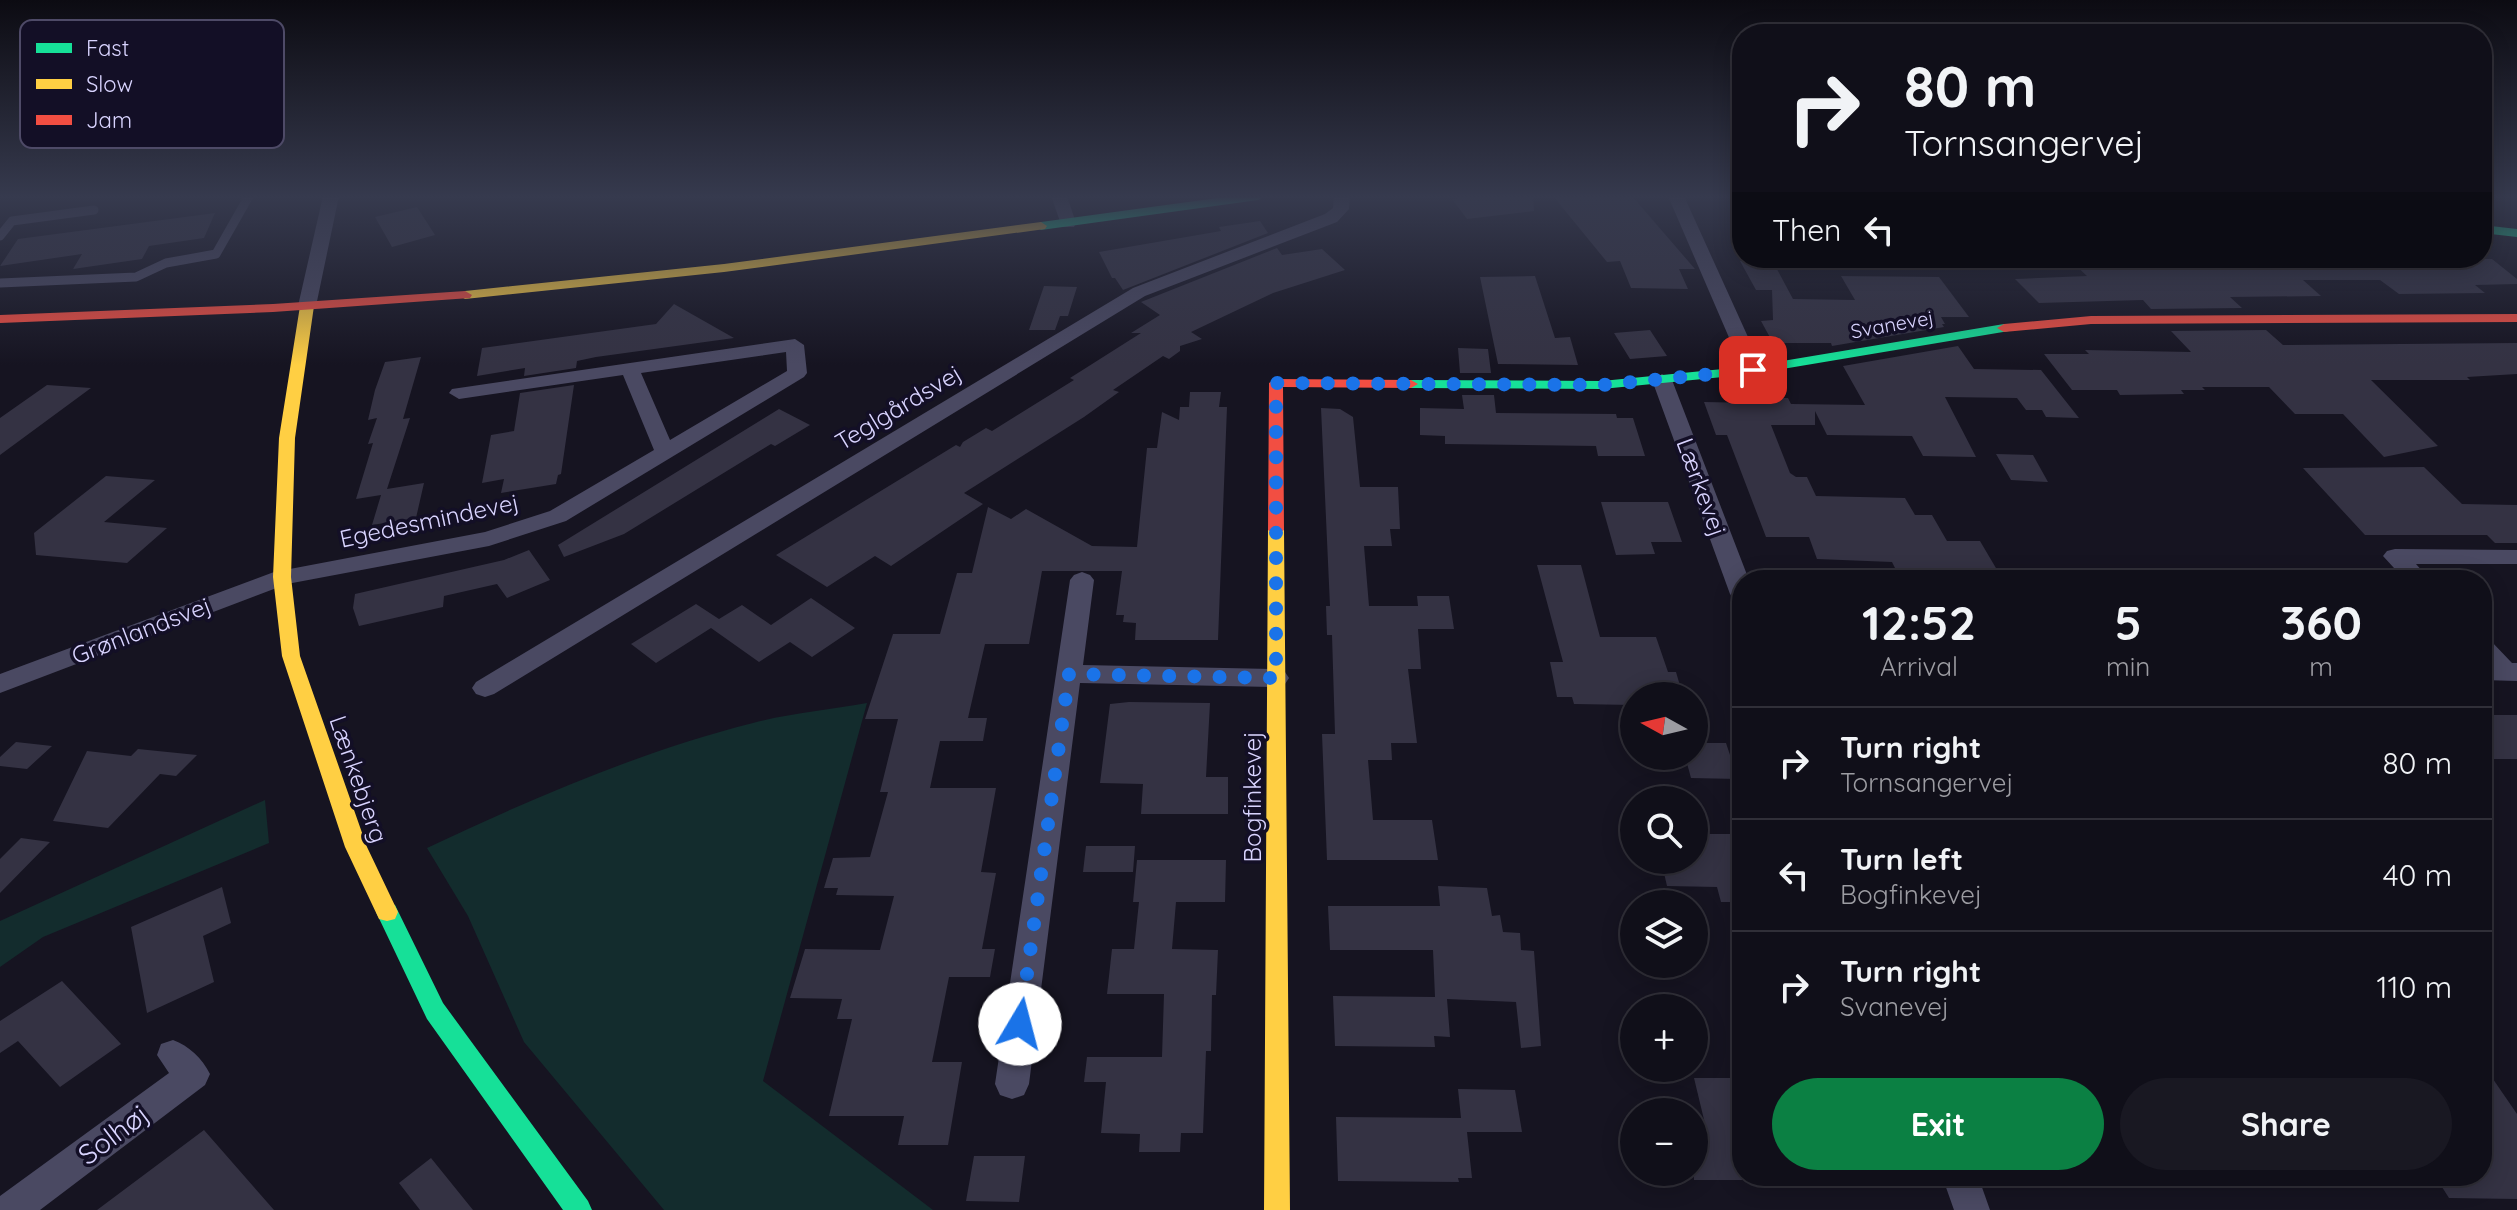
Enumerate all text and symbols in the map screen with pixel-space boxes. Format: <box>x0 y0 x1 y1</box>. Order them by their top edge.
legend <box>20 20 284 148</box>
text: Fast <box>86 34 129 62</box>
text: 80 m <box>1904 51 2036 121</box>
icon: right <box>1772 56 1876 160</box>
text: Slow <box>86 70 133 98</box>
text: Jam <box>86 106 132 134</box>
text: Tornsangervej <box>1904 120 2144 165</box>
icon: left <box>1857 208 1901 252</box>
text: Then <box>1772 211 1841 249</box>
street label: Svanevej <box>1849 304 1935 344</box>
pin <box>1719 336 1787 404</box>
icon: arrive <box>1731 348 1775 392</box>
street label: Teglgårdsvej <box>829 358 967 456</box>
street label: Lærkevej <box>1670 434 1734 540</box>
street label: Egedesmindevej <box>337 486 521 554</box>
street label: Grønlandsvej <box>67 590 215 670</box>
text: 12:52 <box>1862 592 1976 652</box>
text: 5 <box>2114 592 2142 652</box>
text: 360 <box>2280 592 2362 652</box>
text: Arrival <box>1880 650 1958 683</box>
text: min <box>2106 650 2150 683</box>
text: m <box>2309 650 2333 683</box>
north arrow <box>1620 682 1708 770</box>
map controls <box>1620 682 1708 1186</box>
street label: Lænkebjerg <box>323 711 395 847</box>
text: Turn right <box>1840 728 1981 766</box>
street label: Bogfinkevej <box>1237 731 1267 863</box>
icon: right <box>1772 741 1816 785</box>
text: 80 m <box>2382 744 2452 782</box>
text: Tornsangervej <box>1840 766 2014 799</box>
button: search <box>1620 786 1708 874</box>
text: Turn left <box>1840 840 1963 878</box>
icon: left <box>1772 853 1816 897</box>
text: 40 m <box>2383 856 2452 894</box>
text: Bogfinkevej <box>1840 878 1982 911</box>
button: layers <box>1620 890 1708 978</box>
text: Turn right <box>1840 952 1981 990</box>
icon: right <box>1772 965 1816 1009</box>
text: 110 m <box>2376 968 2452 1006</box>
position arrow <box>978 982 1062 1066</box>
text: Svanevej <box>1840 990 1949 1023</box>
button: + <box>1620 994 1708 1082</box>
button: Exit <box>1772 1078 2104 1170</box>
button: Share <box>2120 1078 2452 1170</box>
street label: Solhøj <box>71 1096 155 1172</box>
button: − <box>1620 1098 1708 1186</box>

